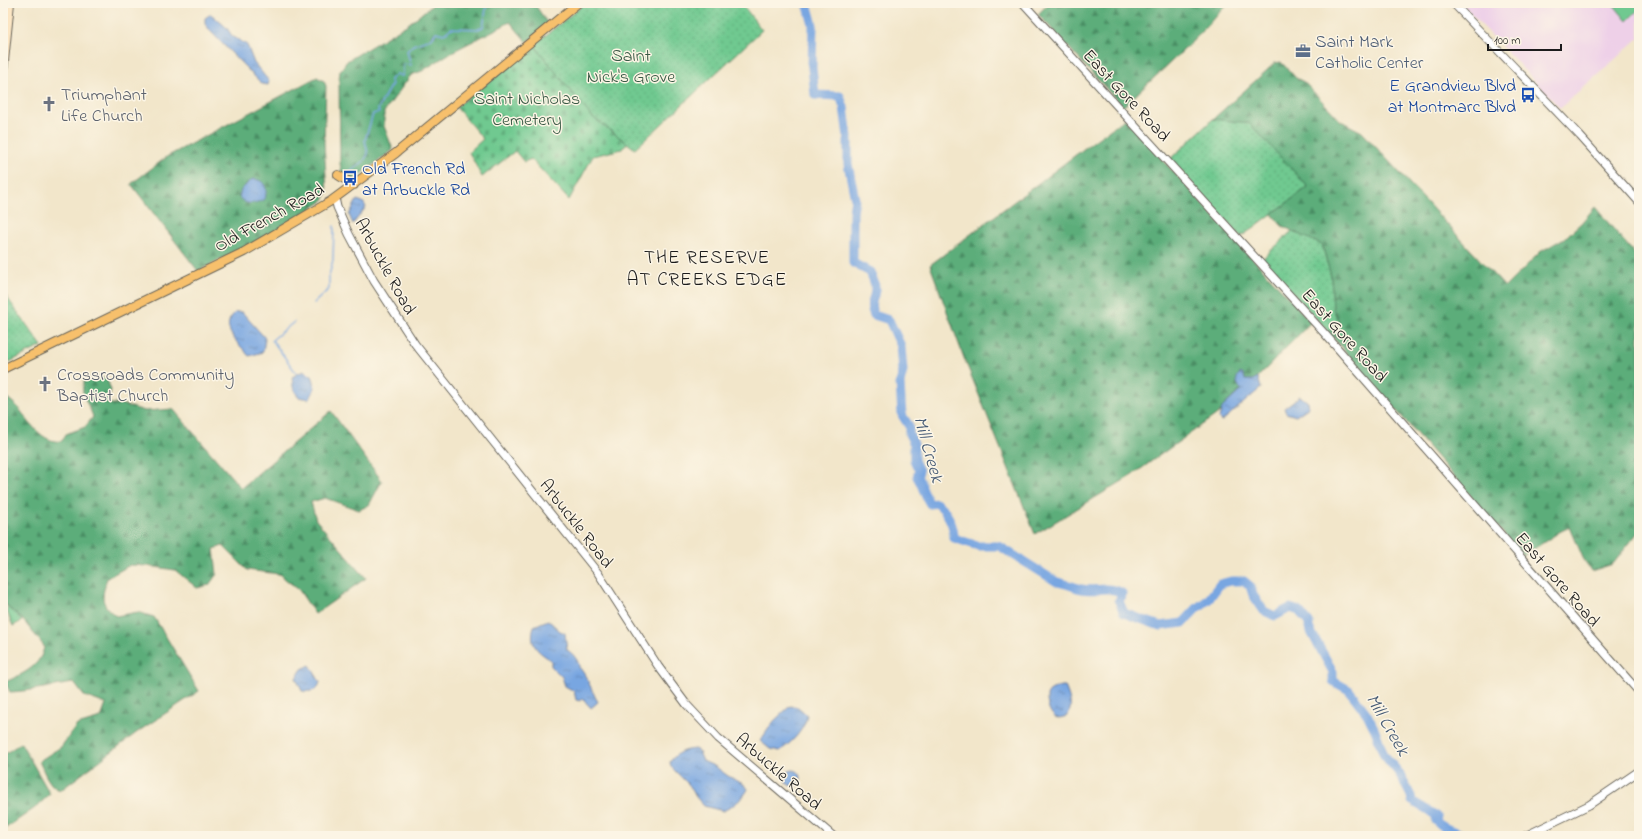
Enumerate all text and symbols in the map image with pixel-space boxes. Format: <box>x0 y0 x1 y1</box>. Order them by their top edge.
scale bar <box>1488 26 1561 52</box>
place label: Saint Mark Catholic Center <box>1315 30 1424 77</box>
text: 100 m <box>1494 32 1521 50</box>
office icon: Saint Mark Catholic Center <box>1294 42 1312 60</box>
park label: Saint Nick's Grove <box>587 44 676 91</box>
street label: East Gore Road <box>1076 44 1175 148</box>
place label: E Grandview Blvd at Montmarc Blvd <box>1388 74 1516 121</box>
place label: Triumphant Life Church <box>61 83 147 130</box>
bus stop icon: E Grandview Blvd at Montmarc Blvd <box>1519 86 1537 104</box>
park label: Saint Nicholas Cemetery <box>474 87 580 134</box>
church icon: Triumphant Life Church <box>40 95 58 113</box>
place label: Old French Rd at Arbuckle Rd <box>362 157 470 204</box>
bus stop icon: Old French Rd at Arbuckle Rd <box>341 169 359 187</box>
street label: Old French Road <box>210 178 330 260</box>
street label: Arbuckle Road <box>347 214 422 320</box>
district label: THE RESERVE AT CREEKS EDGE <box>627 245 787 294</box>
street label: East Gore Road <box>1294 284 1393 389</box>
place label: Crossroads Community Baptist Church <box>56 363 234 410</box>
church icon: Crossroads Community Baptist Church <box>36 375 54 393</box>
water label: Mill Creek <box>905 413 950 487</box>
street label: Arbuckle Road <box>532 474 619 574</box>
street label: East Gore Road <box>1508 527 1605 633</box>
water label: Mill Creek <box>1358 689 1416 762</box>
street label: Arbuckle Road <box>729 728 827 817</box>

